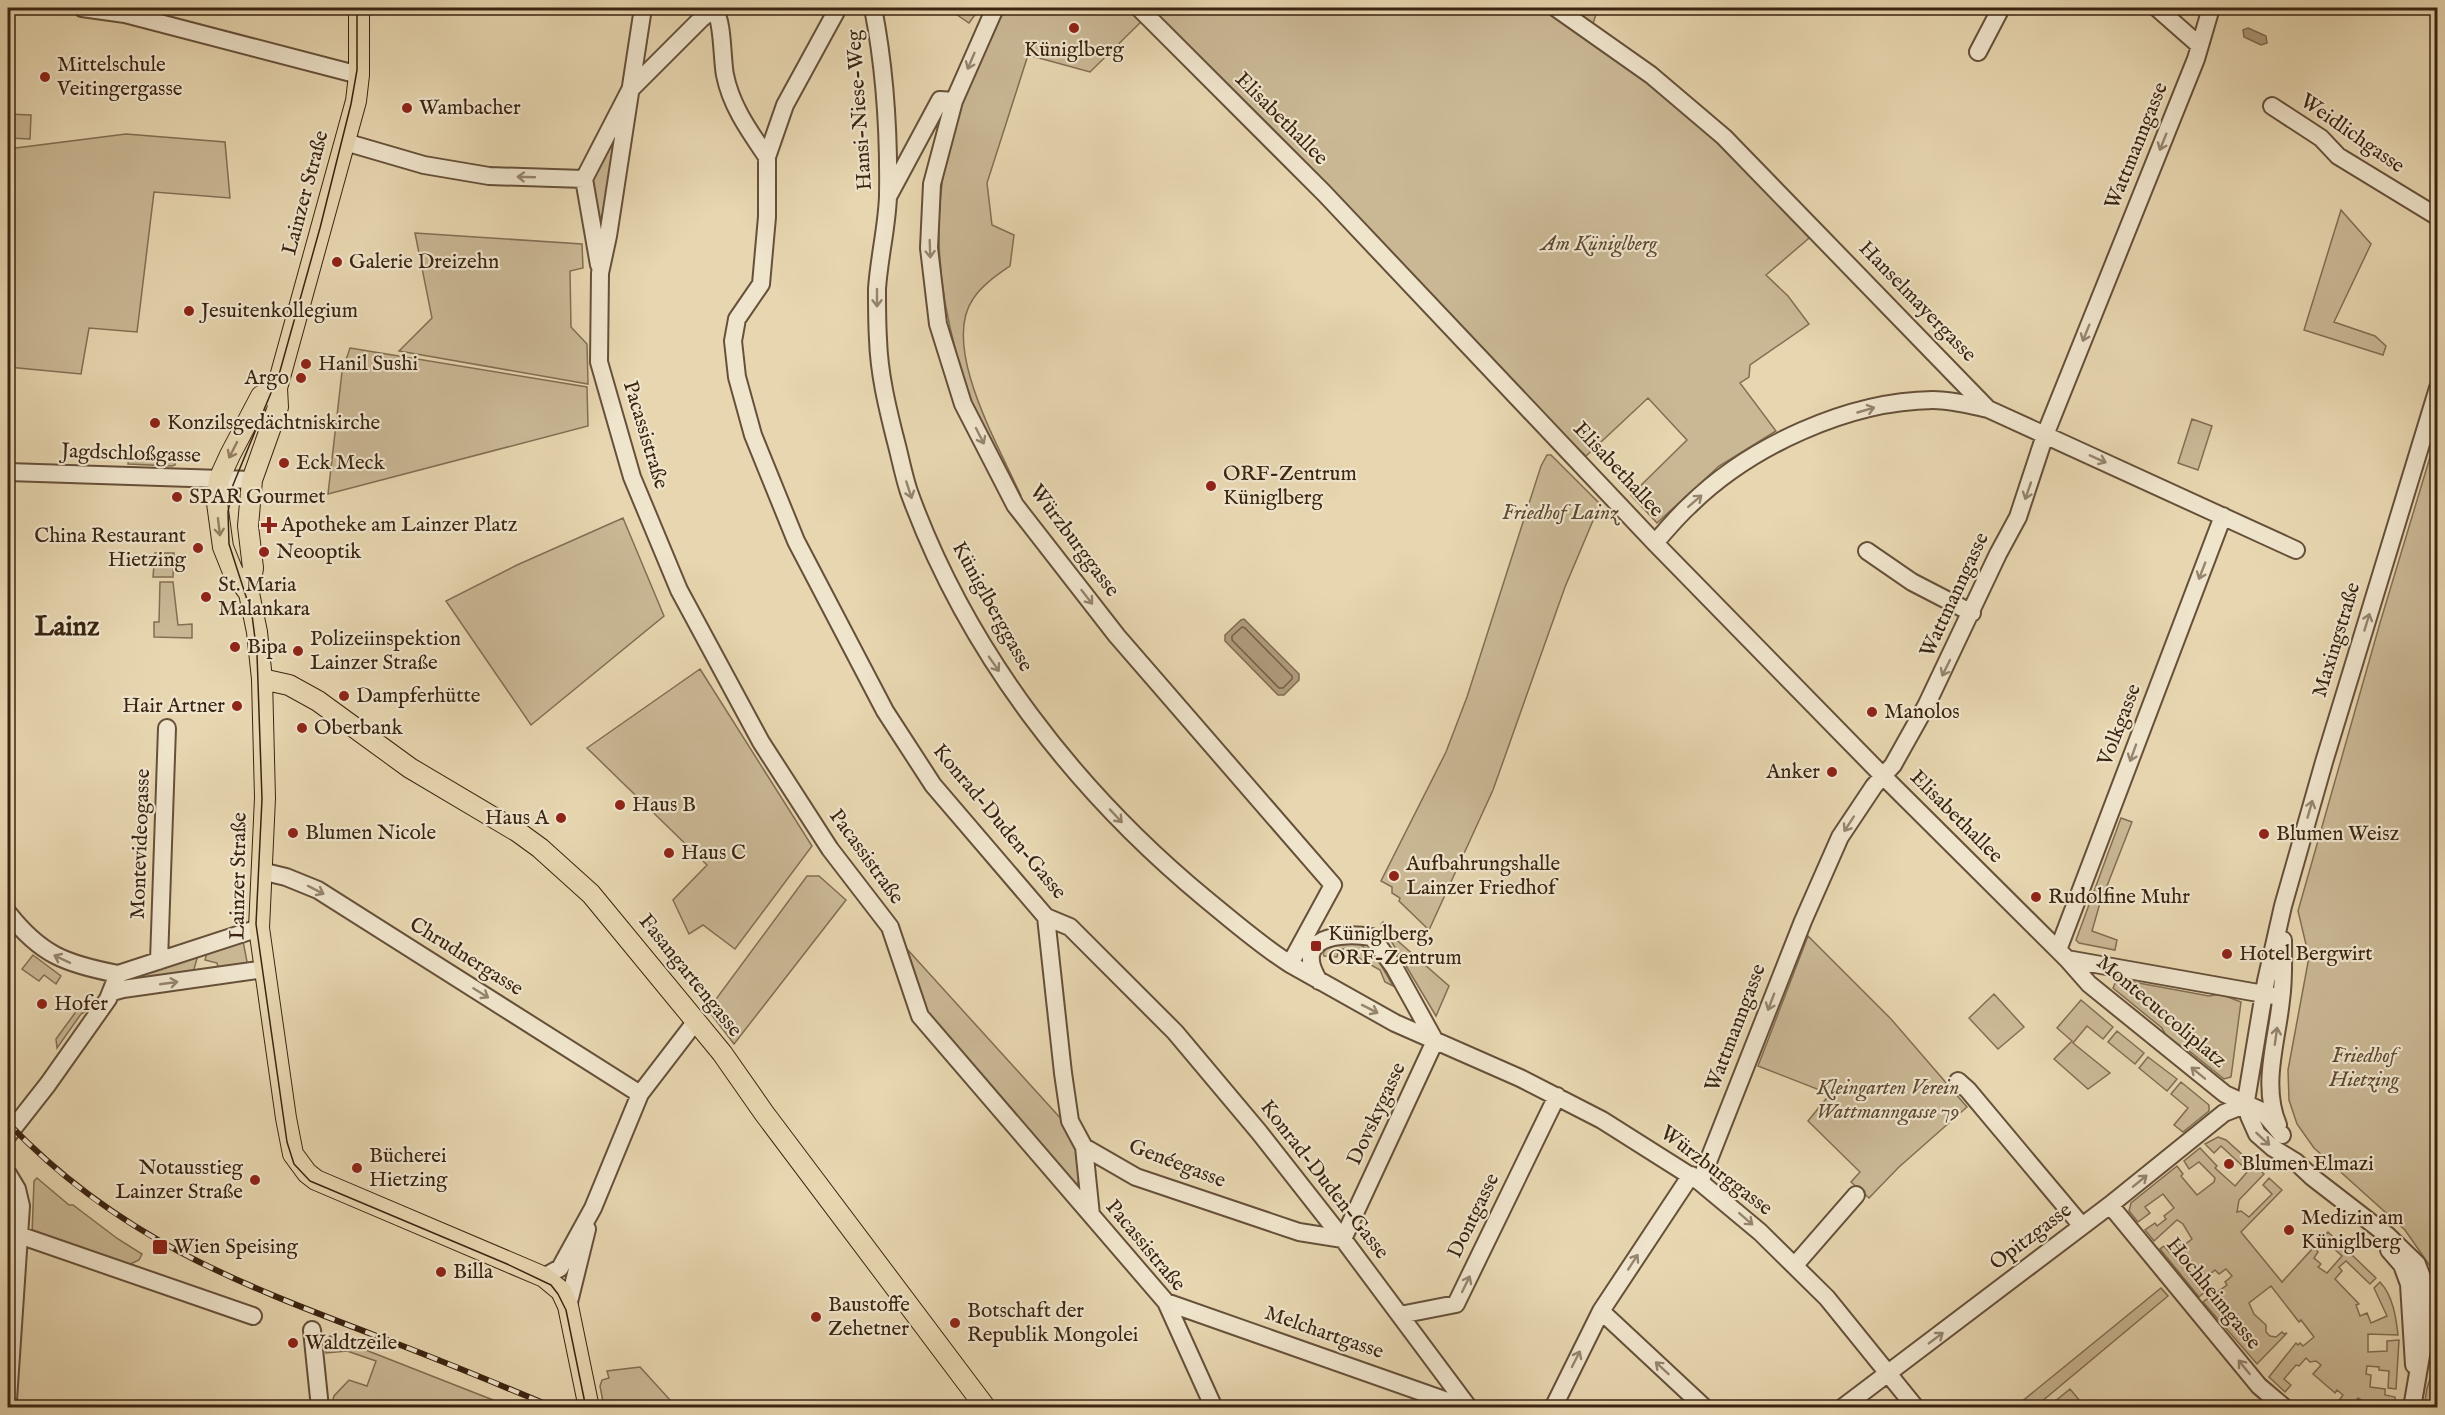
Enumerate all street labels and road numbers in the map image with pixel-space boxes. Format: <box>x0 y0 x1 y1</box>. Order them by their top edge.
street label: Hansi-Niese-Weg <box>841 28 879 191</box>
street label: Elisabethallee <box>1229 67 1334 172</box>
street label: Wattmanngasse <box>2099 78 2175 214</box>
street label: Weidlichgasse <box>2294 88 2410 180</box>
street label: Lainzer Straße <box>276 127 336 258</box>
street label: Hanselmayergasse <box>1852 236 1982 369</box>
street label: Pacassistraße <box>616 378 674 493</box>
street label: Elisabethallee <box>1567 416 1670 524</box>
street label: Jagdschloßgasse <box>59 438 202 470</box>
street label: Würzburggasse <box>1023 479 1125 603</box>
street label: Wattmanngasse <box>1914 528 1996 662</box>
street label: Küniglberggasse <box>945 537 1039 677</box>
street label: Maxingstraße <box>2307 579 2367 701</box>
street label: Volkgasse <box>2092 680 2148 771</box>
street label: Konrad-Duden-Gasse <box>926 739 1072 906</box>
street label: Elisabethallee <box>1904 765 2009 870</box>
street label: Montevideogasse <box>125 768 157 920</box>
street label: Pacassistraße <box>822 804 910 910</box>
street label: Lainzer Straße <box>224 812 254 940</box>
street label: Fasangartengasse <box>632 909 748 1043</box>
street label: Chrudnergasse <box>404 911 528 1003</box>
street label: Montecuccoliplatz <box>2090 950 2232 1075</box>
street label: Wattmanngasse <box>1699 960 1773 1096</box>
street label: Dovskygasse <box>1341 1058 1413 1170</box>
street label: Konrad-Duden-Gasse <box>1253 1095 1395 1265</box>
street label: Würzburggasse <box>1654 1120 1778 1222</box>
street label: Genéegasse <box>1125 1133 1230 1195</box>
street label: Dontgasse <box>1442 1169 1506 1263</box>
street label: Pacassistraße <box>1099 1195 1191 1298</box>
street label: Opitzgasse <box>1985 1197 2078 1277</box>
street label: Hochheimgasse <box>2159 1232 2267 1356</box>
street label: Melchartgasse <box>1261 1300 1387 1366</box>

